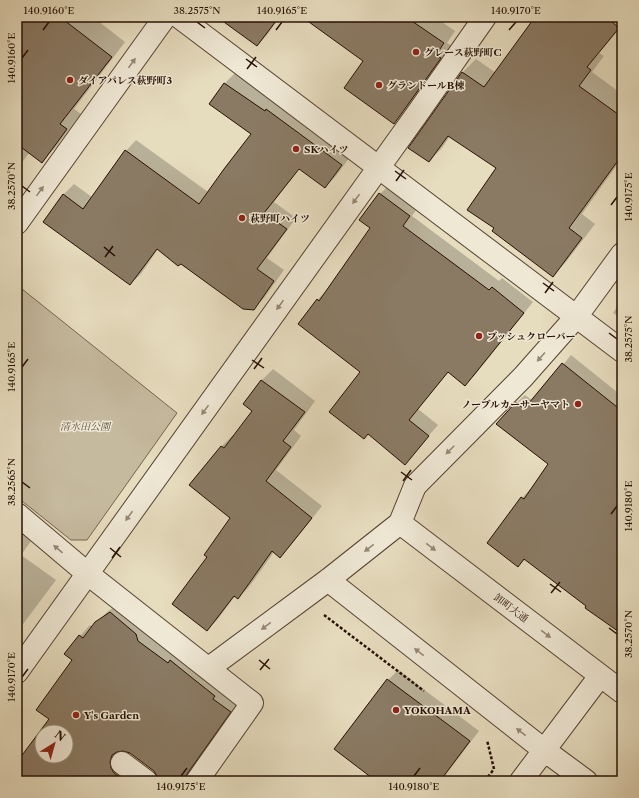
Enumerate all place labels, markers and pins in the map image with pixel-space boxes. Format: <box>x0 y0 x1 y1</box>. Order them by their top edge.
place label: グレース萩野町C <box>424 46 502 59</box>
marker: グレース萩野町C <box>411 47 421 57</box>
place label: ダイアパレス萩野町3 <box>78 74 172 87</box>
marker: ダイアパレス萩野町3 <box>65 75 75 85</box>
place label: グランドールB棟 <box>387 79 464 92</box>
marker: グランドールB棟 <box>374 80 384 90</box>
place label: SKハイツ <box>304 143 348 156</box>
marker: SKハイツ <box>291 144 301 154</box>
place label: 萩野町ハイツ <box>250 212 310 225</box>
marker: 萩野町ハイツ <box>237 213 247 223</box>
place label: ブッシュクローバー <box>487 330 576 343</box>
marker: ブッシュクローバー <box>474 331 484 341</box>
place label: ノーブルカーサーヤマト <box>461 398 570 411</box>
marker: ノーブルカーサーヤマト <box>573 399 583 409</box>
place label: YOKOHAMA <box>403 704 471 717</box>
marker: YOKOHAMA <box>391 705 401 715</box>
place label: Y's Garden <box>83 709 139 722</box>
marker: Y's Garden <box>71 710 81 720</box>

